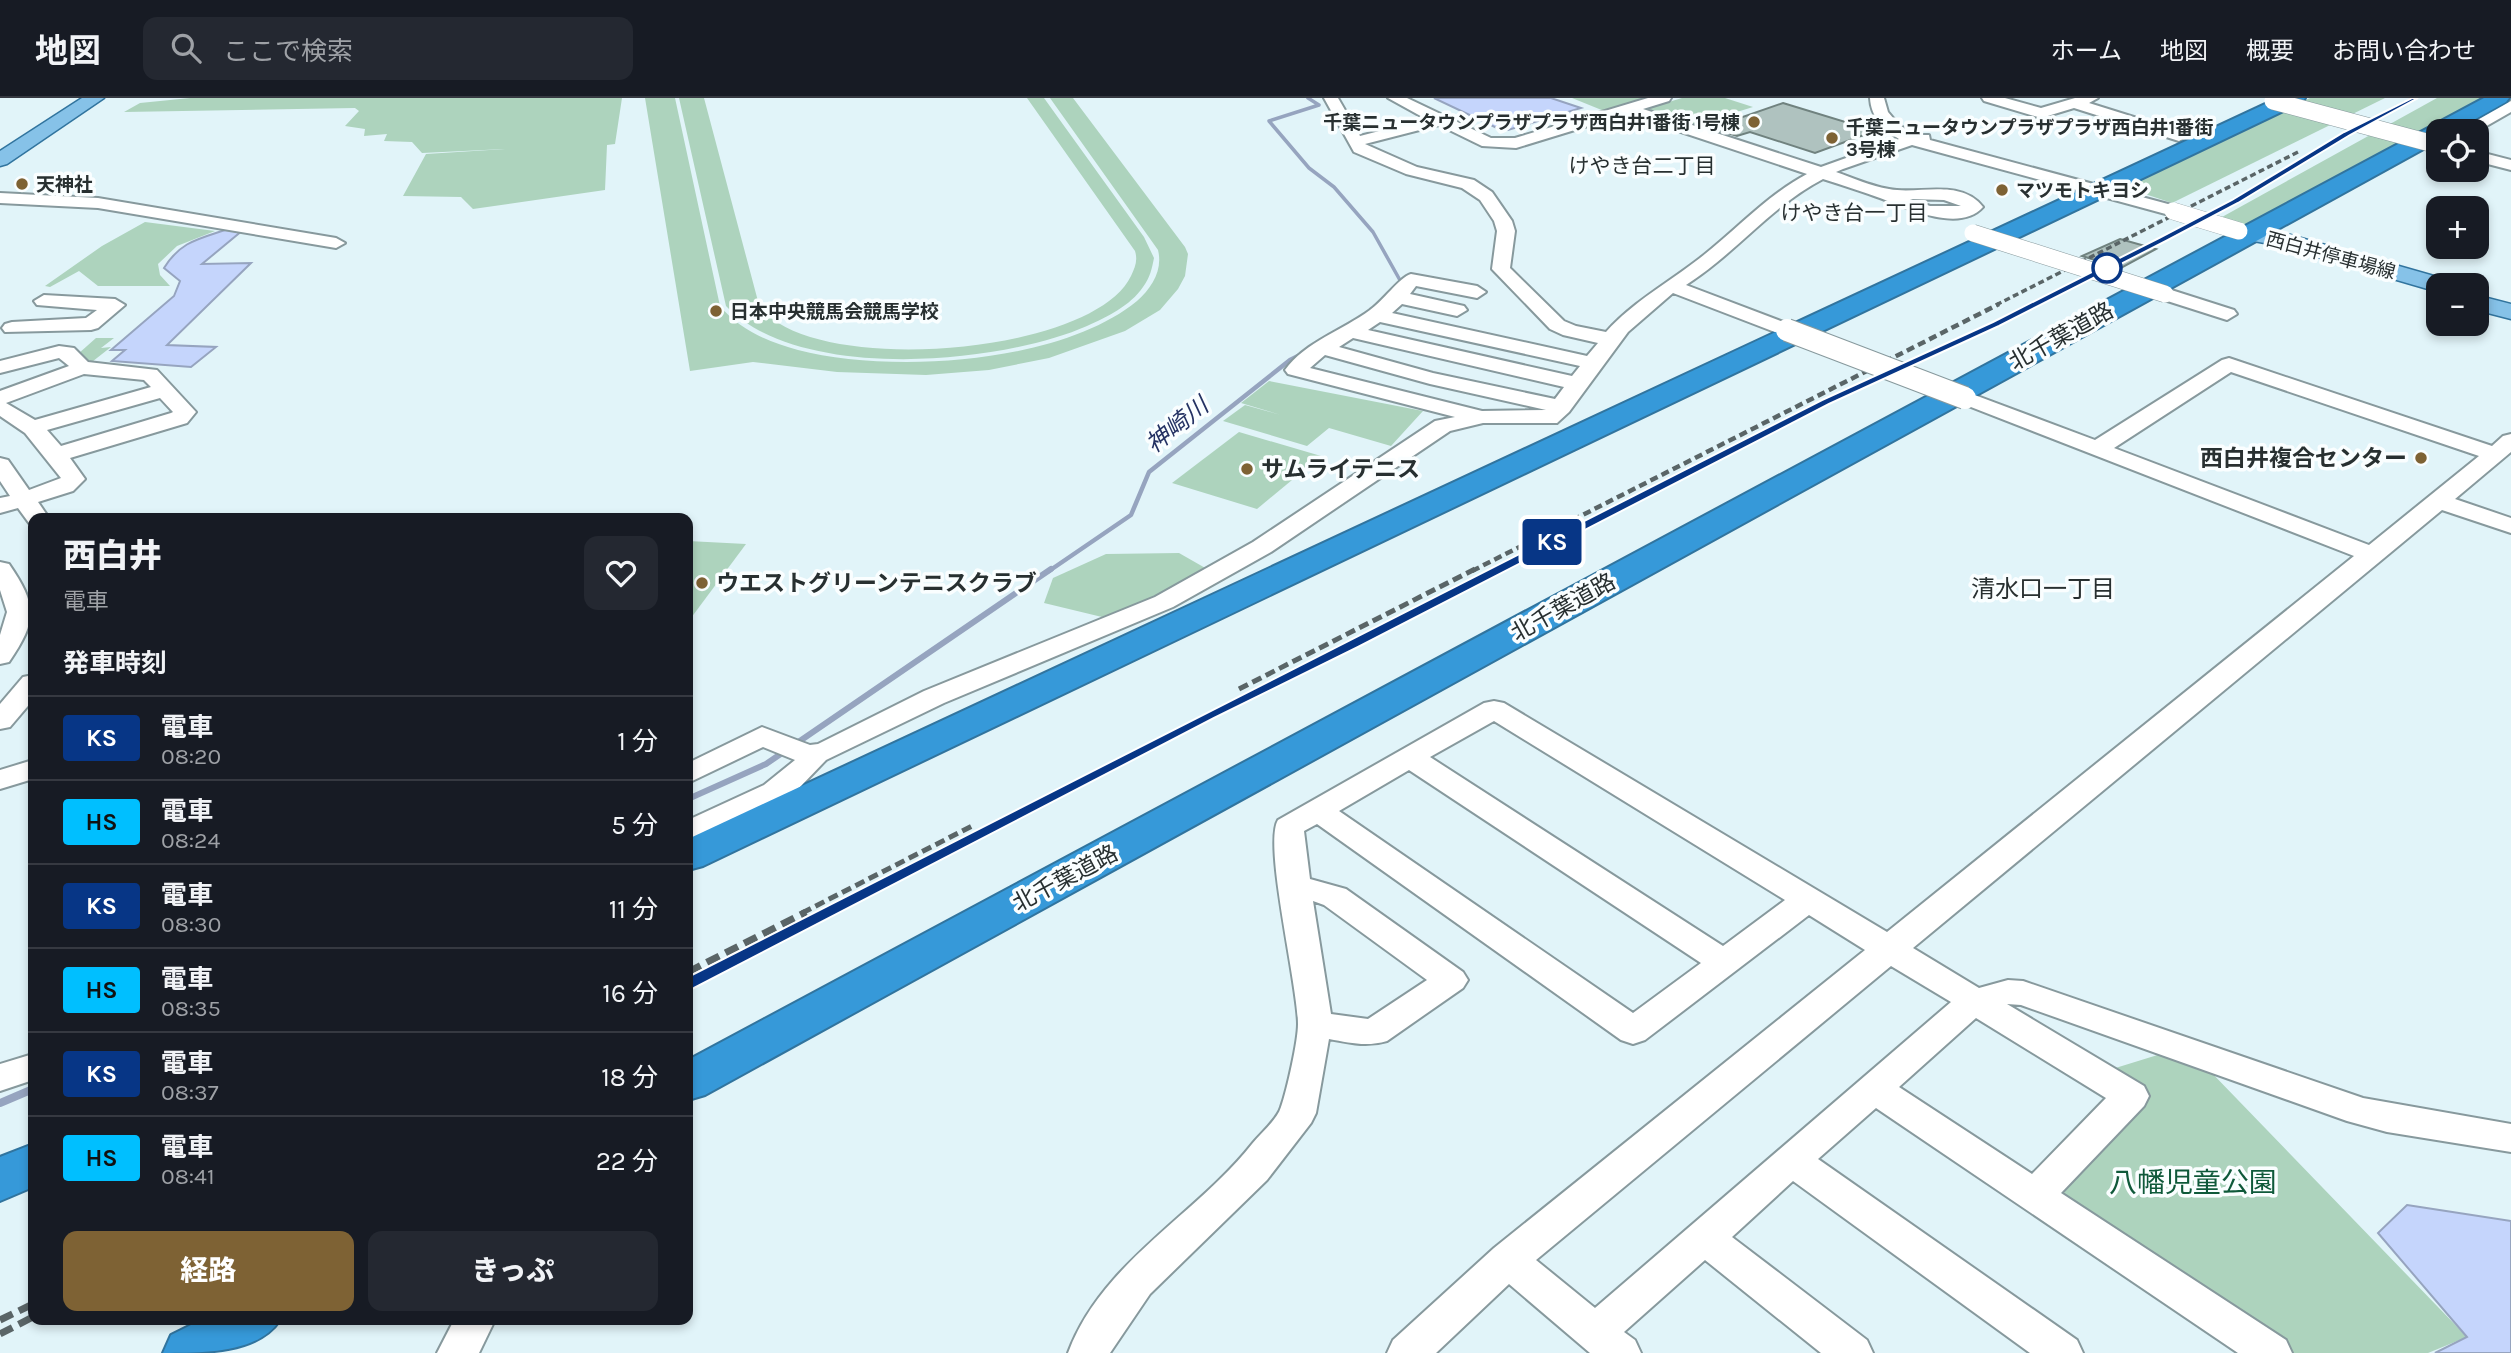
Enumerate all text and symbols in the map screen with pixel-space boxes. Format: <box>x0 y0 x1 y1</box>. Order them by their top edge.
search box <box>143 17 633 80</box>
icon: search <box>167 29 205 67</box>
text: 地図 <box>35 32 101 70</box>
text: ここで検索 <box>223 36 353 67</box>
text: ホーム <box>2051 37 2122 65</box>
text: 地図 <box>2160 37 2208 65</box>
text: 概要 <box>2246 37 2294 65</box>
text: お問い合わせ <box>2332 37 2476 65</box>
place label: 千葉ニュータウンプラザプラザ西白井1番街 1号棟 <box>1323 112 1740 134</box>
marker: 千葉ニュータウンプラザプラザ西白井1番街 1号棟 <box>1746 114 1762 130</box>
place label: 千葉ニュータウンプラザプラザ西白井1番街 3号棟 <box>1846 117 2213 161</box>
map controls <box>2426 119 2489 336</box>
button: locate <box>2426 119 2489 182</box>
marker: 千葉ニュータウンプラザプラザ西白井1番街 3号棟 <box>1824 130 1840 146</box>
district label: けやき台二丁目 <box>1569 154 1716 178</box>
place label: 天神社 <box>36 174 93 196</box>
marker: 天神社 <box>14 176 30 192</box>
place label: マツモトキヨシ <box>2016 180 2149 202</box>
marker: マツモトキヨシ <box>1994 182 2010 198</box>
button: + <box>2426 196 2489 259</box>
district label: けやき台一丁目 <box>1781 201 1928 225</box>
street label: 西白井停車場線 <box>2264 228 2398 284</box>
unlabelled marker <box>2092 253 2122 283</box>
button: − <box>2426 273 2489 336</box>
street label: 北千葉道路 <box>2004 297 2118 376</box>
place label: 日本中央競馬会競馬学校 <box>730 301 939 323</box>
marker: 日本中央競馬会競馬学校 <box>708 303 724 319</box>
water label: 神崎川 <box>1140 390 1216 459</box>
place label: 西白井複合センター <box>2200 445 2407 472</box>
marker: 西白井複合センター <box>2413 450 2429 466</box>
place label: サムライテニス <box>1261 456 1420 483</box>
marker: サムライテニス <box>1239 461 1255 477</box>
line badge: KS <box>1520 519 1584 565</box>
text: KS <box>1537 528 1568 556</box>
button: heart <box>584 536 658 610</box>
text: 西白井 <box>63 537 162 575</box>
street label: 北千葉道路 <box>1506 568 1620 647</box>
place label: ウエストグリーンテニスクラブ <box>716 570 1037 597</box>
marker: ウエストグリーンテニスクラブ <box>694 575 710 591</box>
district label: 清水口一丁目 <box>1971 575 2115 603</box>
text: 電車 <box>63 588 109 615</box>
text: 発車時刻 <box>63 648 167 679</box>
text: 電車 <box>161 712 213 743</box>
text: KS <box>86 724 117 752</box>
text: 1 分 <box>617 726 658 757</box>
text: 08:20 <box>161 743 221 770</box>
text: 電車 <box>161 796 213 827</box>
text: HS <box>85 808 118 836</box>
text: 5 分 <box>611 810 658 841</box>
text: 08:24 <box>161 827 220 854</box>
street label: 北千葉道路 <box>1008 840 1122 917</box>
text: 電車 <box>161 880 213 911</box>
text: KS <box>86 892 117 920</box>
text: 11 分 <box>609 894 658 925</box>
text: 08:30 <box>161 911 221 938</box>
text: 電車 <box>161 964 213 995</box>
text: HS <box>85 976 118 1004</box>
text: 16 分 <box>602 978 658 1009</box>
text: 08:35 <box>161 995 221 1022</box>
text: 電車 <box>161 1048 213 1079</box>
text: KS <box>86 1060 117 1088</box>
text: 18 分 <box>601 1062 658 1093</box>
text: 08:37 <box>161 1079 218 1106</box>
text: 電車 <box>161 1132 213 1163</box>
text: HS <box>85 1144 118 1172</box>
text: 22 分 <box>596 1146 658 1177</box>
text: 08:41 <box>161 1163 215 1190</box>
park label: 八幡児童公園 <box>2109 1166 2277 1199</box>
button: 経路 <box>63 1231 354 1311</box>
button: きっぷ <box>368 1231 658 1311</box>

